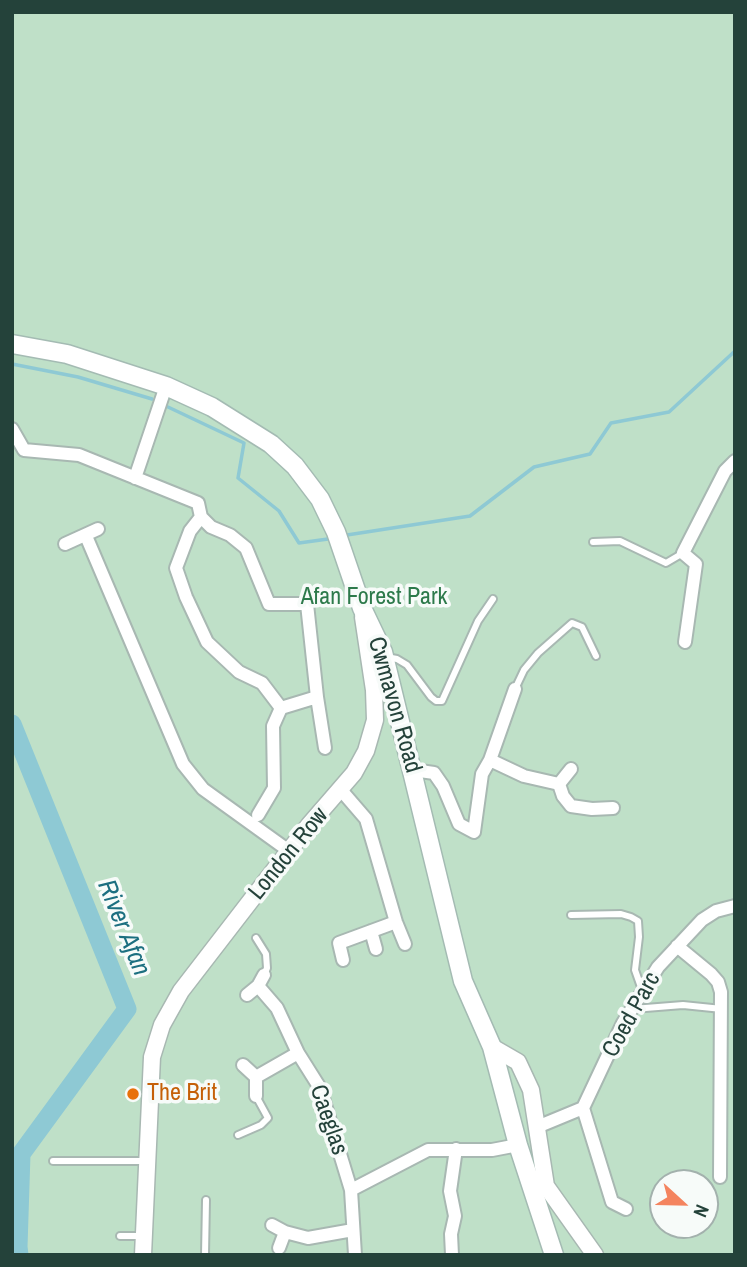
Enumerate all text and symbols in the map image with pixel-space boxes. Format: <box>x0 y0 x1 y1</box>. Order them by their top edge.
park label: Afan Forest Park <box>301 584 447 612</box>
street label: Cwmavon Road <box>361 634 427 776</box>
street label: London Row <box>243 802 335 906</box>
water label: River Afan <box>90 875 156 981</box>
street label: Coed Parc <box>597 967 667 1063</box>
place label: The Brit <box>147 1080 217 1108</box>
street label: Caeglas <box>303 1081 353 1159</box>
marker: The Brit <box>125 1086 141 1102</box>
north arrow <box>649 1169 719 1239</box>
text: N <box>687 1201 716 1221</box>

